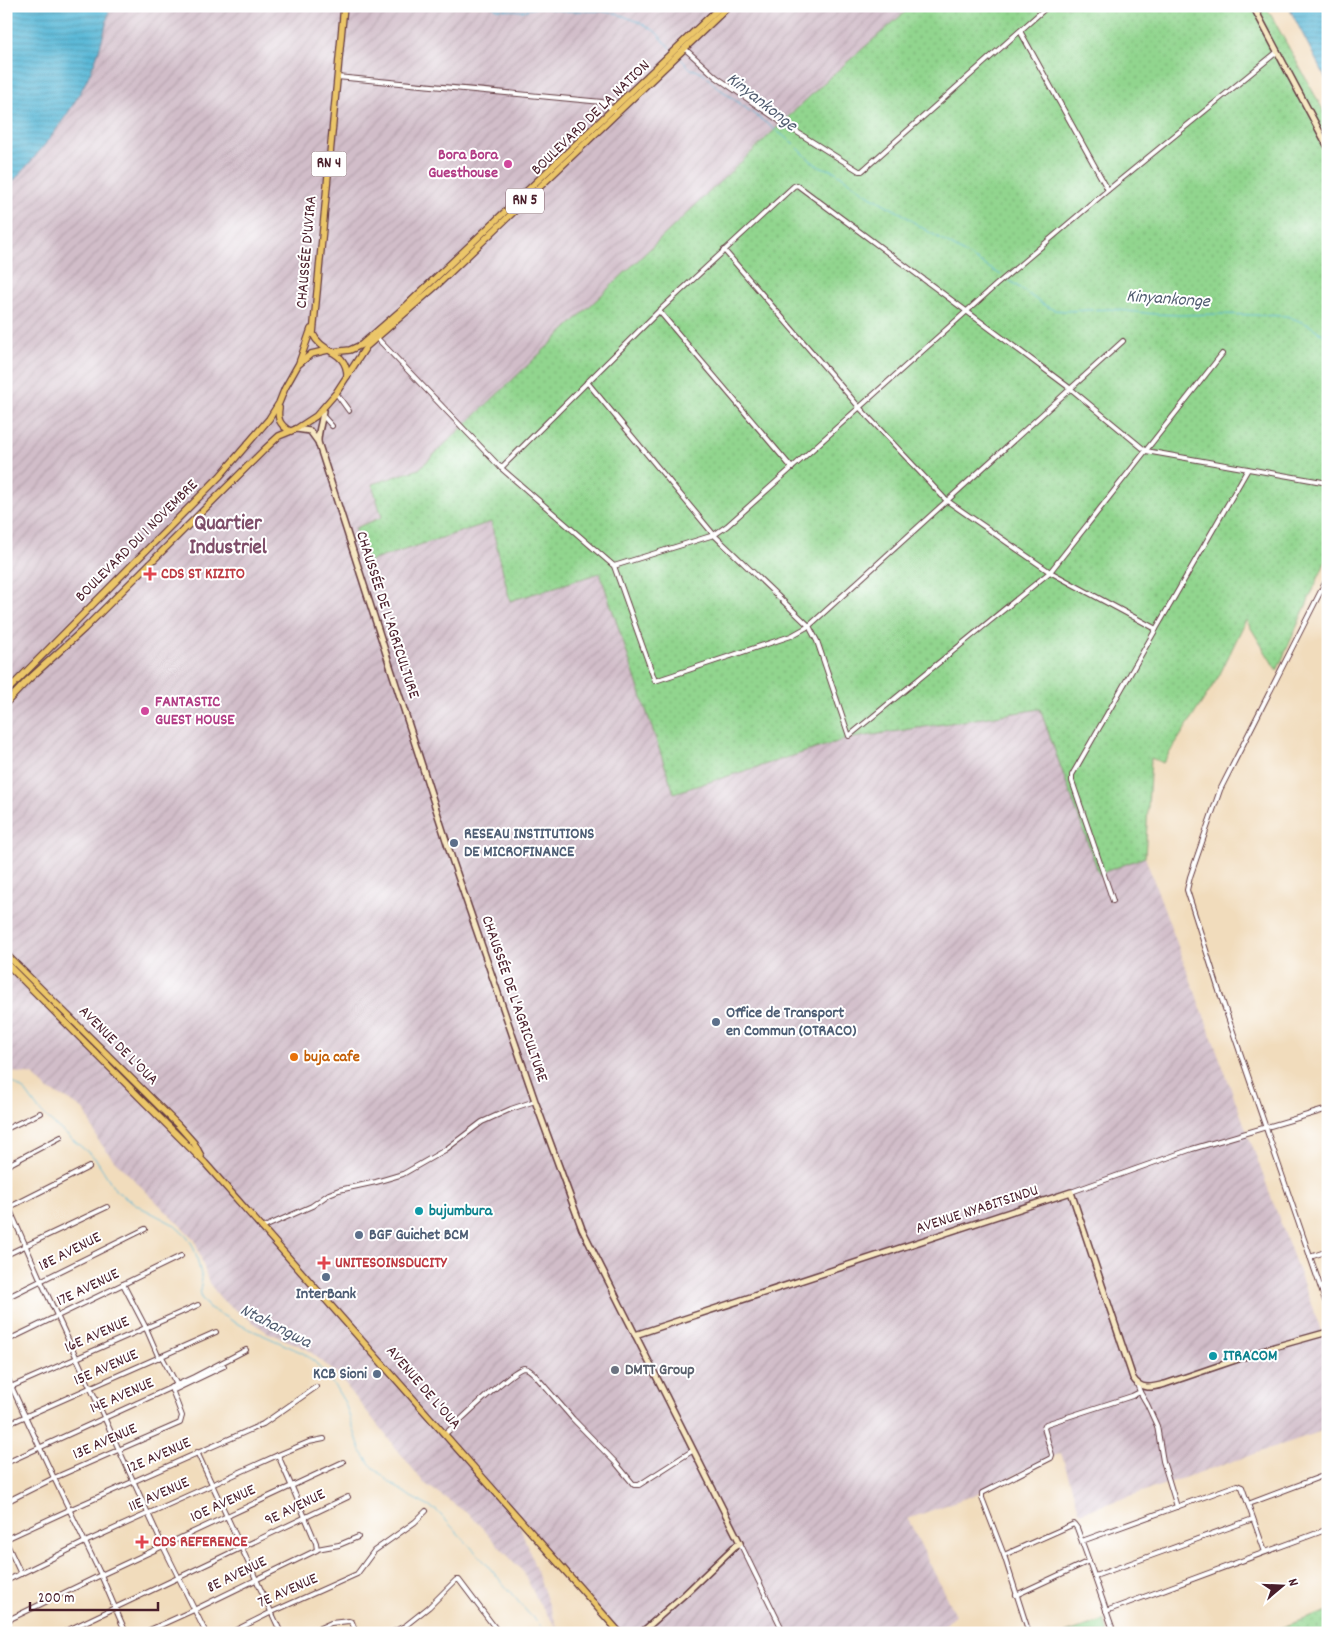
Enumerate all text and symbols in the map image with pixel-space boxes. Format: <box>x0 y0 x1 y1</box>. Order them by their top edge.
street label: BOULEVARD DE LA NATION <box>526 55 656 181</box>
water label: Kinyankonge <box>720 67 802 139</box>
place label: Bora Bora Guesthouse <box>428 144 499 185</box>
road number: RN 4 <box>312 152 346 176</box>
marker: Bora Bora Guesthouse <box>502 158 514 170</box>
road number: RN 5 <box>506 188 544 214</box>
street label: CHAUSSÉE D'UVIRA <box>291 194 323 309</box>
water label: Kinyankonge <box>1125 285 1212 315</box>
street label: BOULEVARD DU 1 NOVEMBRE <box>70 474 204 608</box>
district label: Quartier Industriel <box>189 510 268 564</box>
street label: CHAUSSÉE DE L'AGRICULTURE <box>349 528 425 702</box>
place label: CDS ST KIZITO <box>161 563 245 586</box>
marker: CDS ST KIZITO <box>143 567 157 581</box>
place label: FANTASTIC GUEST HOUSE <box>155 691 235 732</box>
marker: FANTASTIC GUEST HOUSE <box>139 705 151 717</box>
place label: RESEAU INSTITUTIONS DE MICROFINANCE <box>464 823 594 864</box>
marker: RESEAU INSTITUTIONS DE MICROFINANCE <box>448 837 460 849</box>
street label: CHAUSSÉE DE L'AGRICULTURE <box>475 913 554 1086</box>
street label: AVENUE DE L'OUA <box>73 1001 163 1091</box>
place label: Office de Transport en Commun (OTRACO) <box>726 1002 856 1043</box>
marker: Office de Transport en Commun (OTRACO) <box>710 1016 722 1028</box>
place label: buja cafe <box>304 1046 360 1069</box>
marker: buja cafe <box>288 1051 300 1063</box>
street label: AVENUE NYABITSINDU <box>913 1179 1041 1241</box>
place label: bujumbura <box>429 1200 494 1223</box>
marker: bujumbura <box>413 1205 425 1217</box>
place label: BGF Guichet BCM <box>369 1224 469 1247</box>
street label: 18E AVENUE <box>35 1226 106 1278</box>
marker: BGF Guichet BCM <box>353 1229 365 1241</box>
place label: UNITESOINSDUCITY <box>335 1252 448 1275</box>
marker: UNITESOINSDUCITY <box>317 1256 331 1270</box>
street label: 17E AVENUE <box>53 1263 124 1313</box>
marker: InterBank <box>320 1271 332 1283</box>
place label: InterBank <box>296 1283 357 1306</box>
water label: Ntahangwa <box>235 1298 316 1356</box>
street label: 16E AVENUE <box>61 1310 134 1360</box>
street label: AVENUE DE L'OUA <box>380 1341 466 1435</box>
street label: 15E AVENUE <box>70 1343 143 1392</box>
place label: ITRACOM <box>1223 1345 1277 1368</box>
marker: ITRACOM <box>1207 1350 1219 1362</box>
place label: DMTT Group <box>625 1359 695 1382</box>
place label: KCB Sioni <box>313 1363 367 1386</box>
marker: DMTT Group <box>609 1364 621 1376</box>
marker: KCB Sioni <box>371 1368 383 1380</box>
street label: 14E AVENUE <box>86 1371 158 1420</box>
street label: 13E AVENUE <box>69 1417 141 1466</box>
street label: 12E AVENUE <box>123 1431 195 1480</box>
street label: 11E AVENUE <box>125 1471 194 1519</box>
street label: 10E AVENUE <box>187 1479 260 1529</box>
street label: 9E AVENUE <box>261 1483 330 1533</box>
place label: CDS REFERENCE <box>153 1531 248 1554</box>
marker: CDS REFERENCE <box>135 1535 149 1549</box>
street label: 8E AVENUE <box>203 1550 271 1599</box>
north arrow <box>1256 1562 1306 1612</box>
street label: 7E AVENUE <box>254 1567 322 1614</box>
text: N <box>1282 1576 1303 1589</box>
scale bar <box>30 1579 158 1611</box>
text: 200 m <box>38 1588 75 1610</box>

